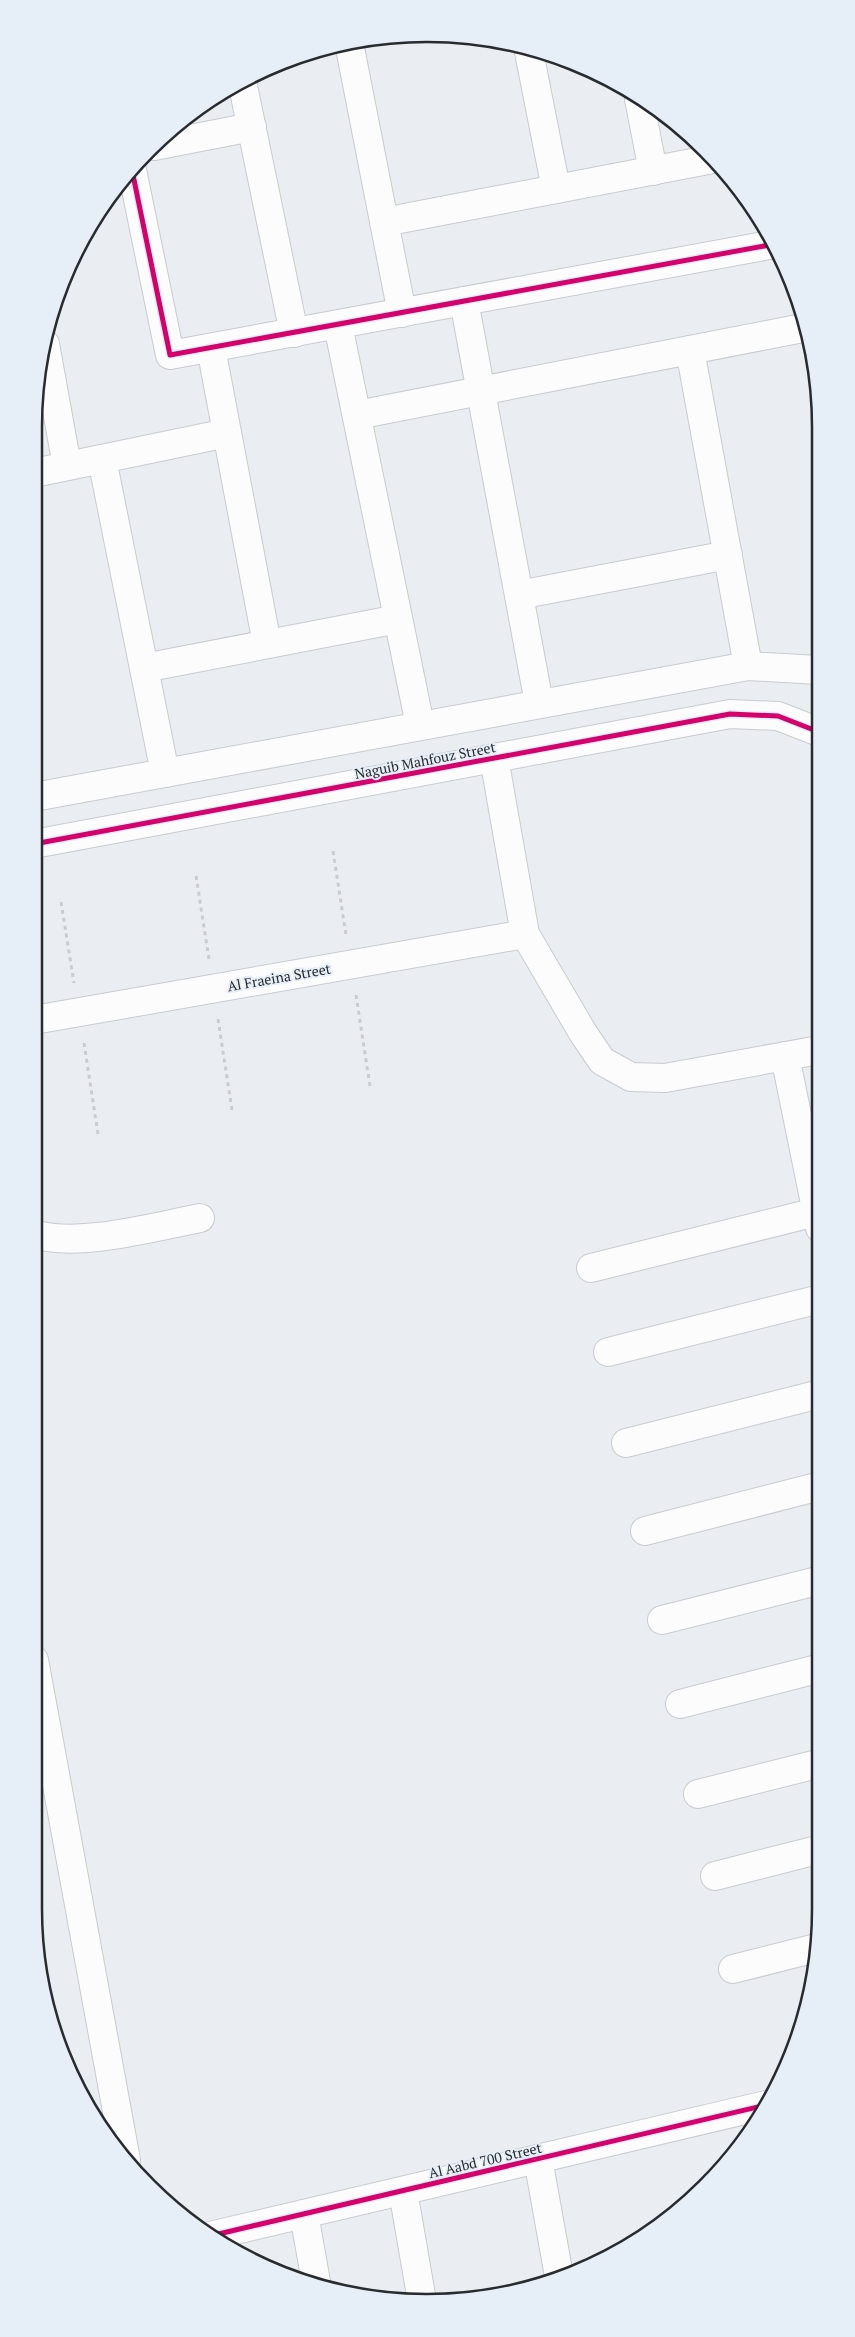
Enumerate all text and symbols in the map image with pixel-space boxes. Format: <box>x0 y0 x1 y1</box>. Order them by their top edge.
street label: Naguib Mahfouz Street <box>353 737 498 783</box>
street label: Al Fraeina Street <box>226 958 333 995</box>
street label: Al Aabd 700 Street <box>427 2138 544 2182</box>

